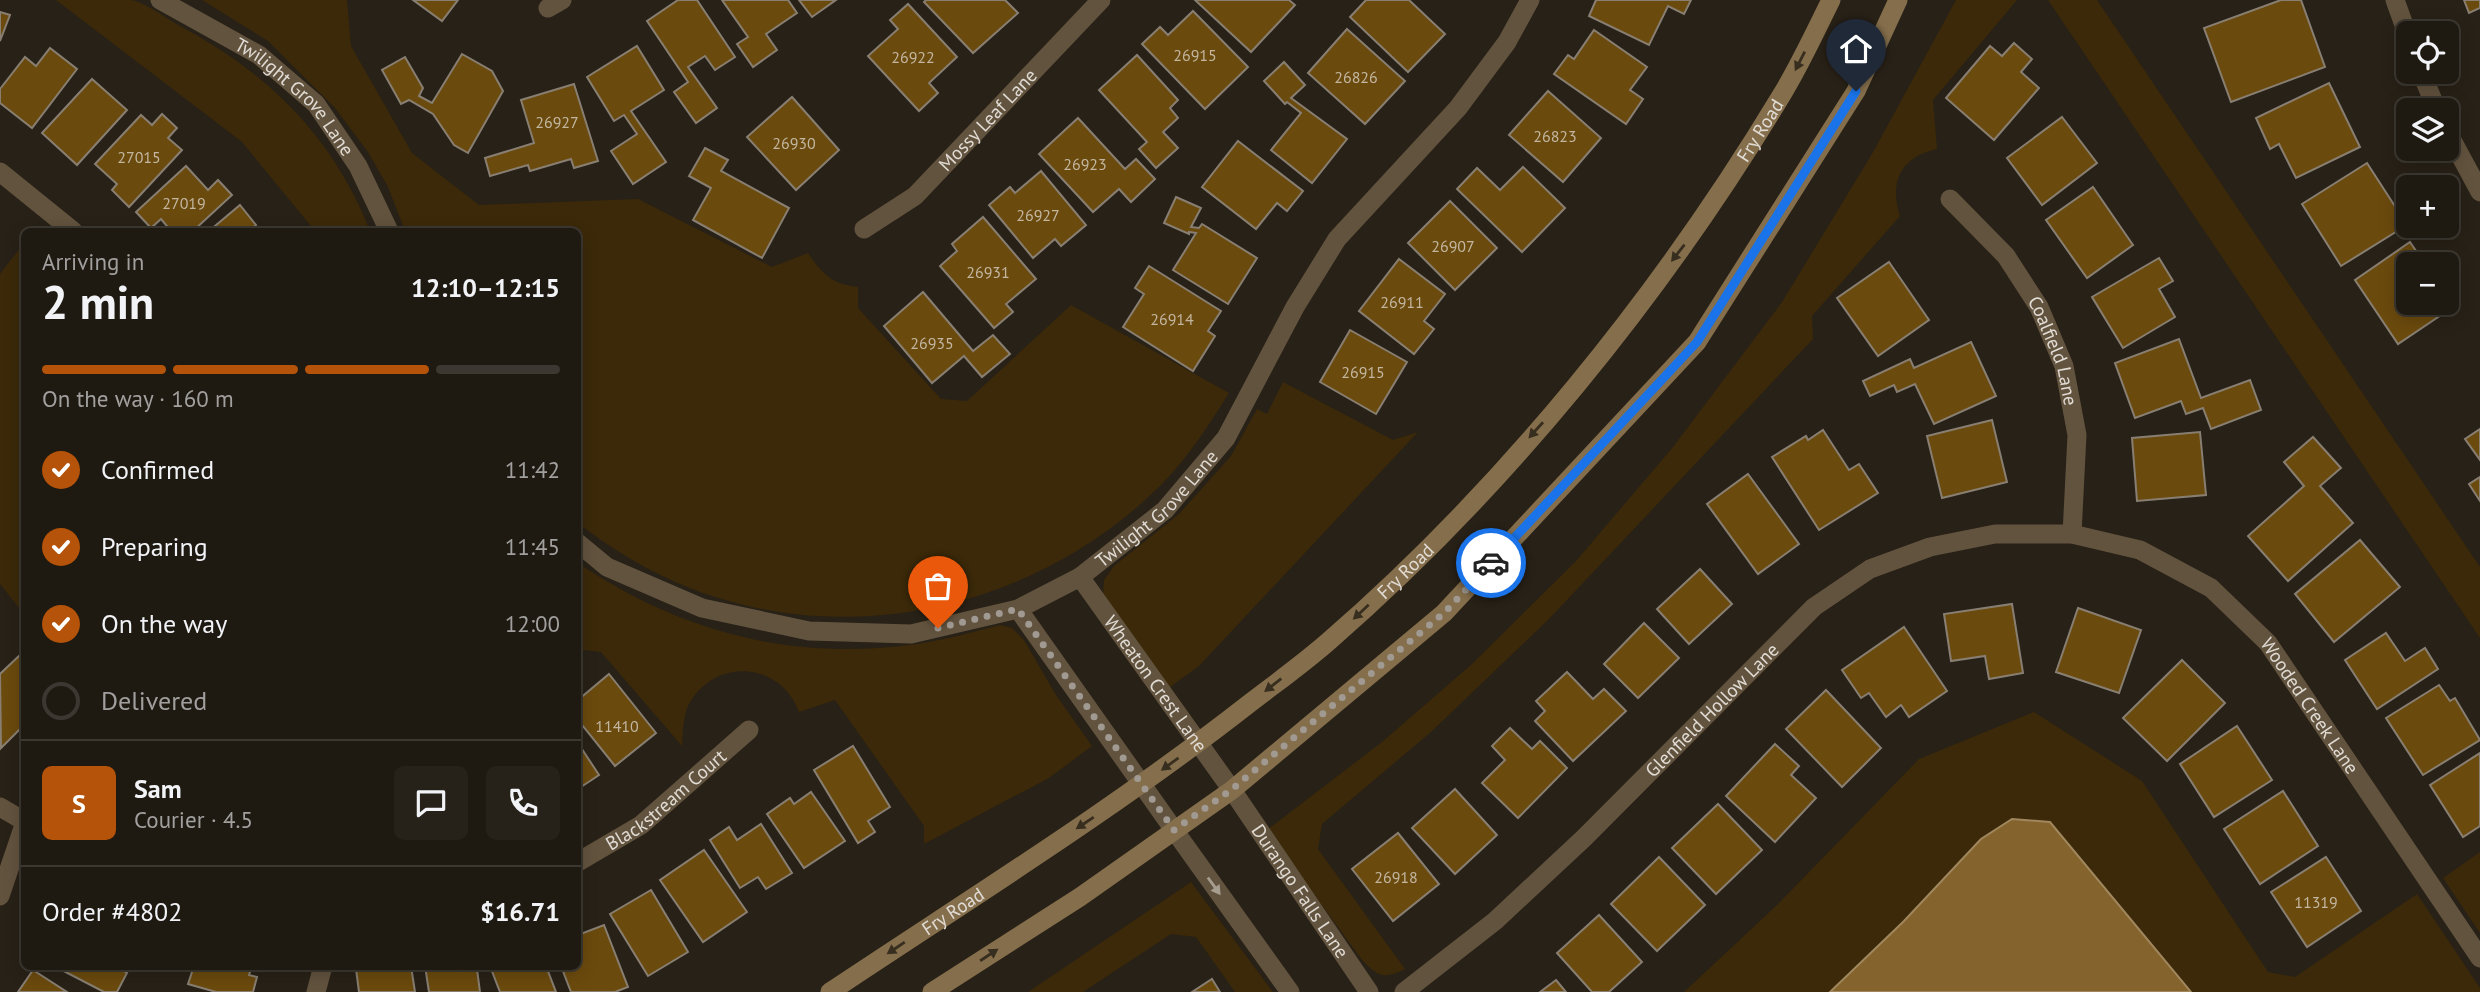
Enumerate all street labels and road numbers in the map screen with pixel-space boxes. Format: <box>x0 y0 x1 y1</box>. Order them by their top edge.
street label: Twilight Grove Lane <box>231 32 360 160</box>
street label: Mossy Leaf Lane <box>933 63 1042 176</box>
street label: Fry Road <box>1731 94 1789 166</box>
street label: Coalfield Lane <box>2023 291 2083 407</box>
street label: Twilight Grove Lane <box>1090 445 1223 572</box>
street label: Fry Road <box>1372 538 1439 604</box>
street label: Wheaton Crest Lane <box>1099 610 1213 756</box>
street label: Wooded Creek Lane <box>2256 633 2365 778</box>
street label: Glenfield Hollow Lane <box>1640 638 1784 782</box>
street label: Blackstream Court <box>601 744 731 855</box>
street label: Durango Falls Lane <box>1247 819 1354 963</box>
street label: Fry Road <box>917 882 989 940</box>

